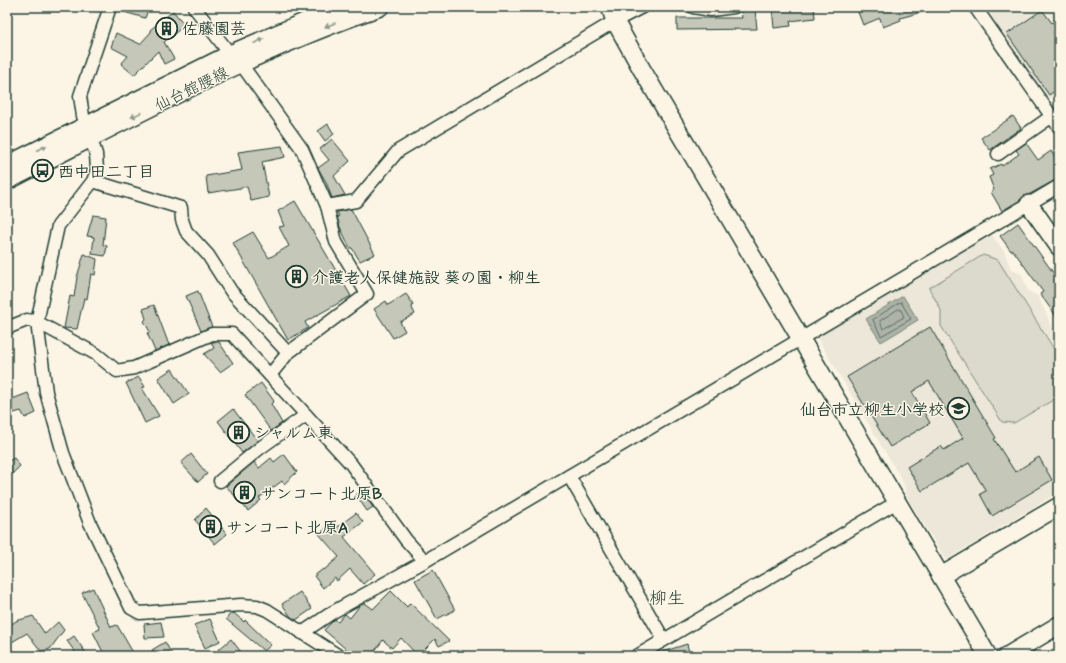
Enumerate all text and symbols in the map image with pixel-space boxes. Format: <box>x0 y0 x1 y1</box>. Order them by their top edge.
building icon: 佐藤園芸 <box>154 15 180 41</box>
place label: 佐藤園芸 <box>182 19 246 40</box>
one-way arrow <box>325 22 336 28</box>
one-way arrow <box>254 38 265 44</box>
street label: 仙台館腰線 <box>151 62 232 116</box>
one-way arrow <box>130 112 142 118</box>
one-way arrow <box>36 145 48 151</box>
bus stop icon: 西中田二丁目 <box>30 158 56 184</box>
place label: 西中田二丁目 <box>58 162 154 183</box>
building icon: 介護老人保健施設 葵の園・柳生 <box>283 264 309 290</box>
place label: 介護老人保健施設 葵の園・柳生 <box>312 268 540 289</box>
school or university icon: 仙台市立柳生小学校 <box>946 396 972 422</box>
place label: 仙台市立柳生小学校 <box>800 400 944 421</box>
building icon: シャルム東 <box>226 419 252 445</box>
place label: シャルム東 <box>254 423 333 444</box>
building icon: サンコート北原B <box>231 480 257 506</box>
place label: サンコート北原B <box>260 484 382 505</box>
building icon: サンコート北原A <box>198 514 224 540</box>
place label: サンコート北原A <box>226 518 348 539</box>
district label: 柳生 <box>649 587 685 611</box>

